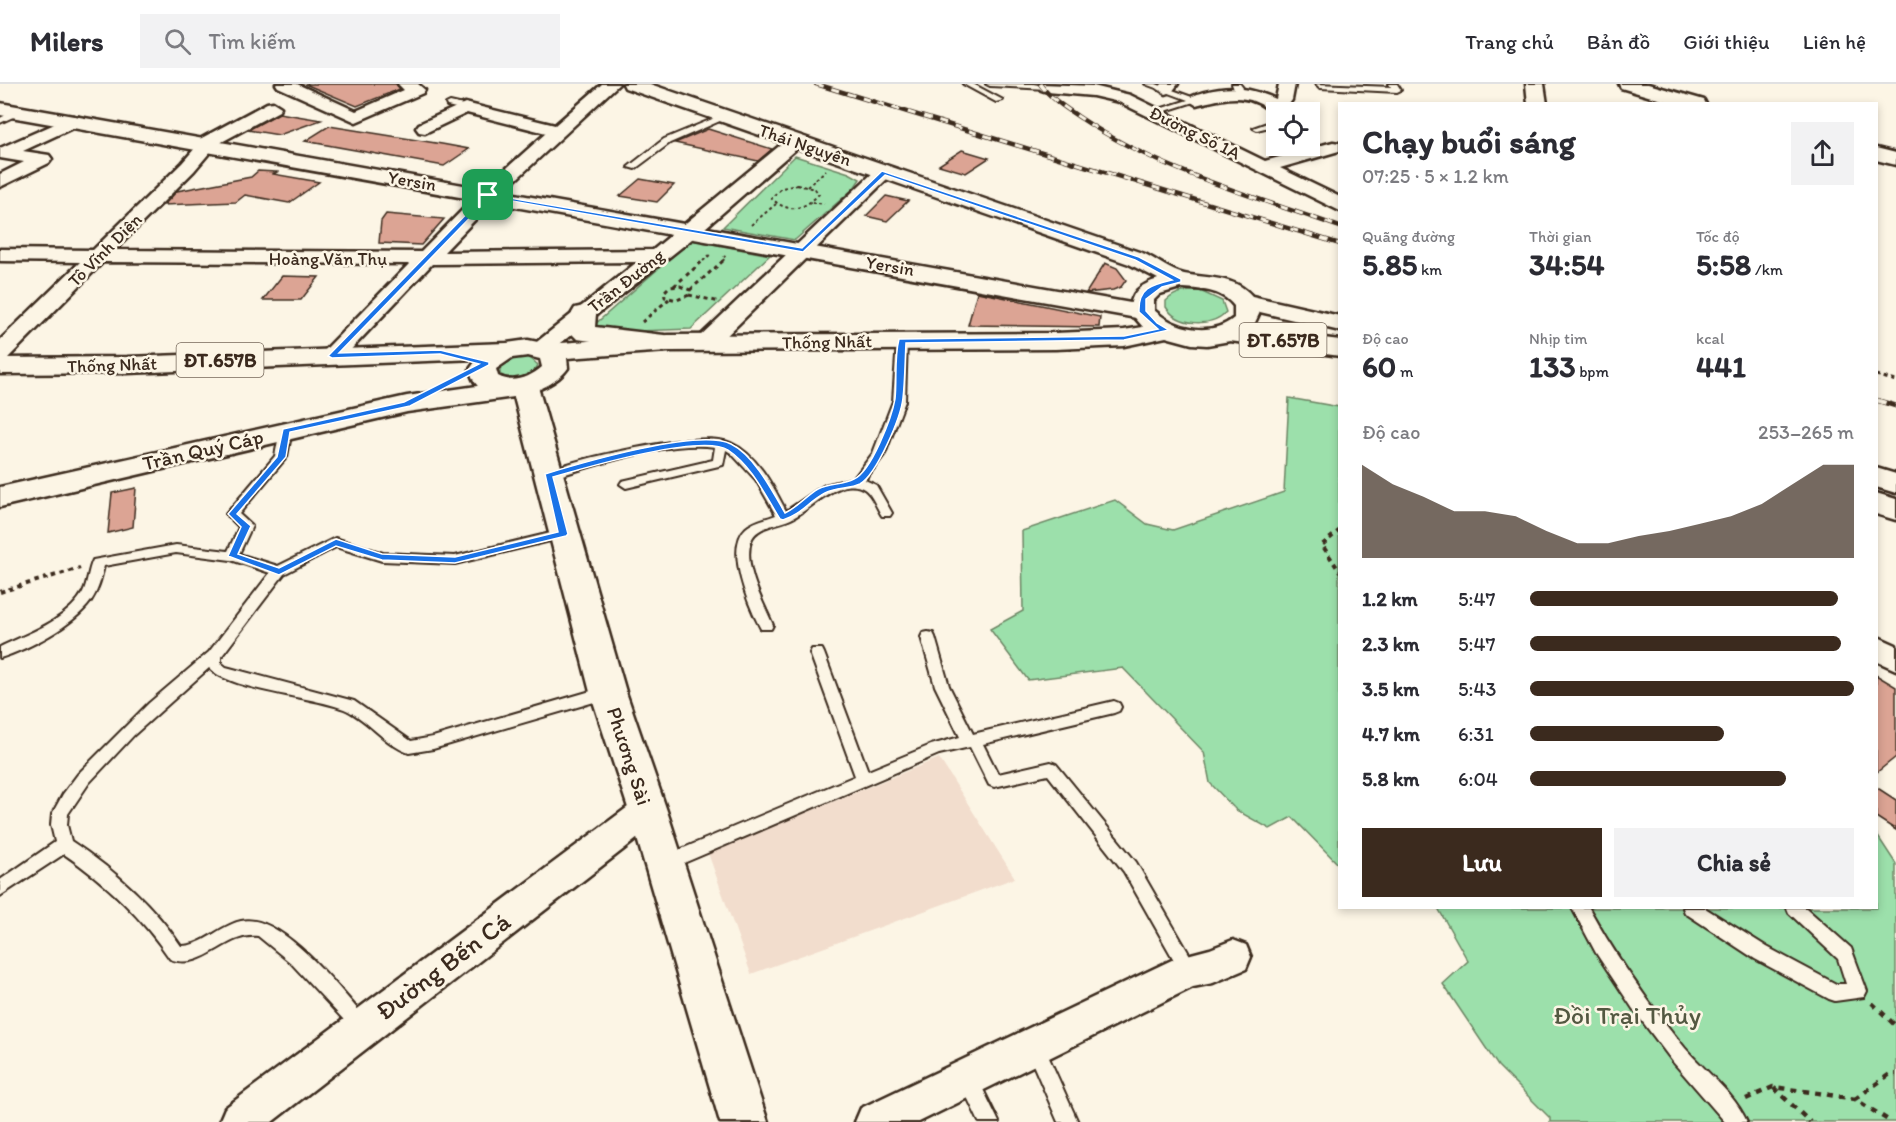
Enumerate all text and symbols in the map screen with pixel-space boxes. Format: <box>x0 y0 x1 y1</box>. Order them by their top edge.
search box <box>140 14 560 68</box>
text: Milers <box>30 24 104 58</box>
icon: search <box>161 25 194 58</box>
text: Tìm kiếm <box>209 28 296 55</box>
text: Trang chủ <box>1465 29 1554 54</box>
text: Bản đồ <box>1587 29 1650 54</box>
text: Giới thiệu <box>1683 29 1770 54</box>
text: Liên hệ <box>1803 29 1866 54</box>
street label: Đường Số 1A <box>1146 101 1245 165</box>
map controls <box>1266 102 1320 156</box>
button: locate <box>1266 102 1320 156</box>
street label: Thái Nguyên <box>756 119 854 171</box>
text: Chạy buổi sáng <box>1362 122 1576 161</box>
button: share <box>1791 122 1854 185</box>
text: 07:25 · 5 × 1.2 km <box>1362 164 1509 188</box>
street label: Yersin <box>386 166 438 196</box>
pin <box>462 169 513 220</box>
icon: arrive <box>471 178 504 211</box>
street label: Tô Vĩnh Diện <box>63 208 147 292</box>
text: Quãng đường <box>1362 227 1455 246</box>
text: Thời gian <box>1529 227 1592 246</box>
text: Tốc độ <box>1696 227 1740 246</box>
street label: Trần Đường <box>583 244 669 318</box>
text: 5.85 <box>1362 246 1417 283</box>
text: 34:54 <box>1529 246 1605 283</box>
text: 5:58 <box>1696 246 1751 283</box>
street label: Hoàng Văn Thụ <box>269 248 387 270</box>
street label: Yersin <box>864 251 916 281</box>
text: km <box>1417 260 1442 279</box>
text: /km <box>1751 260 1783 279</box>
road number: ĐT.657B <box>1240 323 1326 357</box>
text: Độ cao <box>1362 329 1409 348</box>
text: Nhịp tim <box>1529 329 1588 348</box>
text: kcal <box>1696 329 1724 348</box>
street label: Thống Nhất <box>782 330 873 354</box>
road number: ĐT.657B <box>176 343 264 377</box>
text: 60 <box>1362 348 1396 385</box>
text: 133 <box>1529 348 1576 385</box>
text: 441 <box>1696 348 1746 385</box>
street label: Thống Nhất <box>67 352 158 378</box>
text: m <box>1396 362 1413 381</box>
text: bpm <box>1576 362 1609 381</box>
text: Độ cao <box>1362 420 1420 444</box>
text: 253–265 m <box>1758 420 1854 444</box>
street label: Trần Quý Cáp <box>140 423 266 476</box>
text: 1.2 km <box>1362 587 1418 611</box>
text: 5:47 <box>1458 587 1495 611</box>
text: 2.3 km <box>1362 632 1419 656</box>
text: 5:47 <box>1458 632 1495 656</box>
text: 3.5 km <box>1362 677 1419 701</box>
text: 5:43 <box>1458 677 1496 701</box>
street label: Phương Sài <box>602 704 657 808</box>
text: 4.7 km <box>1362 722 1420 746</box>
text: 6:31 <box>1458 722 1494 746</box>
text: 5.8 km <box>1362 767 1419 791</box>
text: 6:04 <box>1458 767 1498 791</box>
button: Lưu <box>1362 828 1602 897</box>
button: Chia sẻ <box>1614 828 1854 897</box>
street label: Đường Bến Cá <box>369 905 517 1027</box>
park label: Đồi Trại Thủy <box>1553 999 1701 1031</box>

